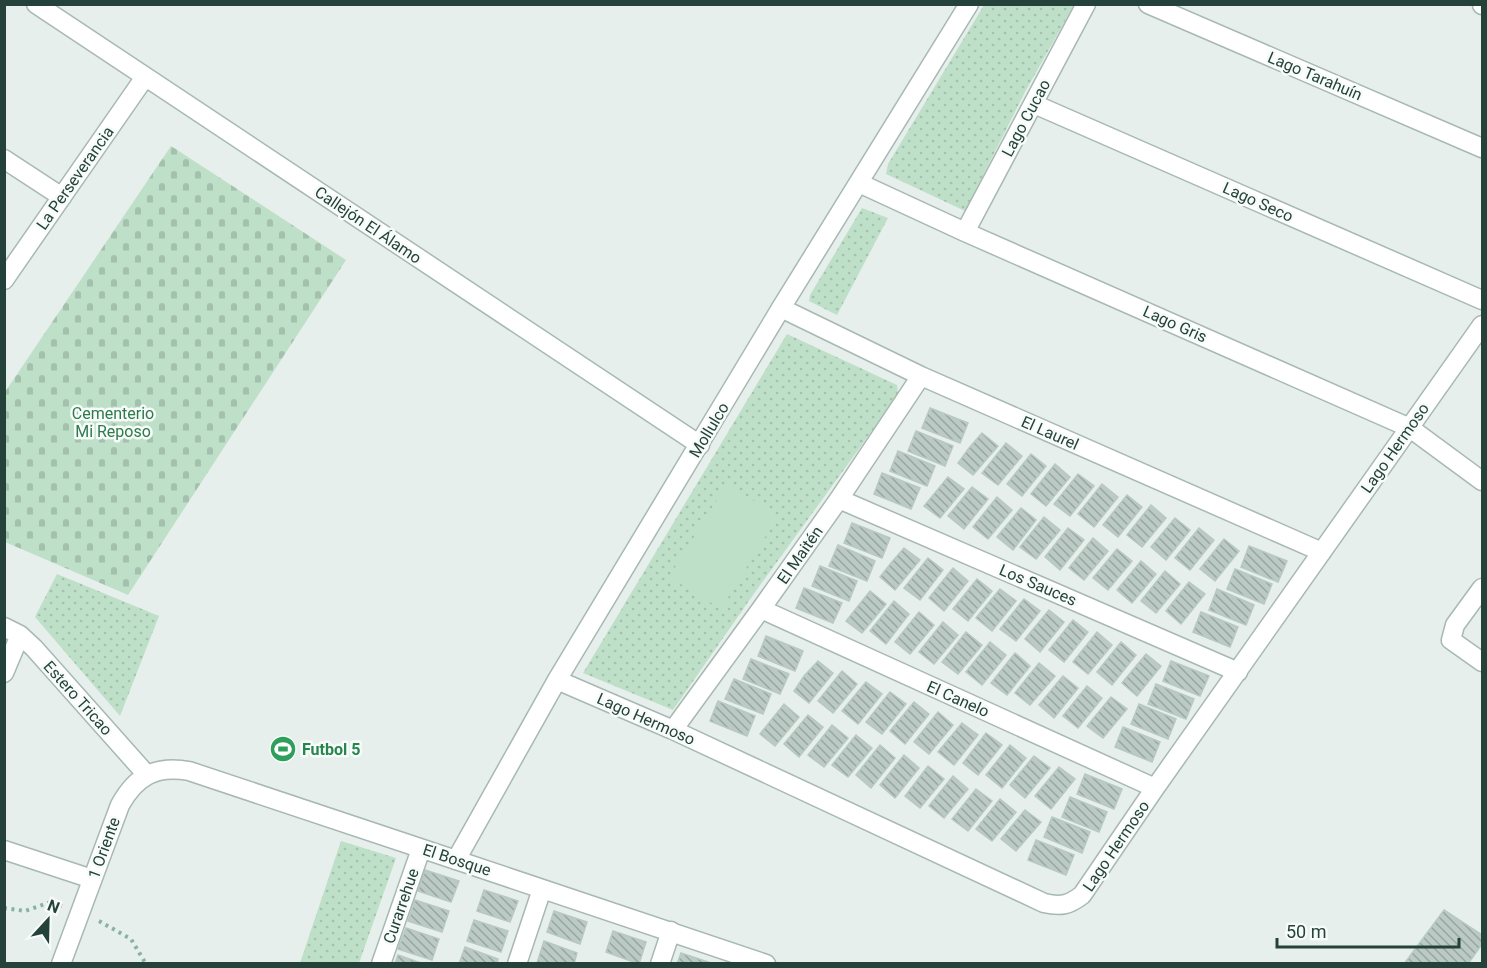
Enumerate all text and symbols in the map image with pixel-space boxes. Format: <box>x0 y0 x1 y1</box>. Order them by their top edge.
street label: Lago Tarahuín <box>1265 48 1365 104</box>
street label: Lago Cucao <box>998 76 1054 160</box>
street label: La Perseverancia <box>32 123 118 233</box>
street label: Lago Seco <box>1220 178 1296 226</box>
street label: Callejón El Álamo <box>311 182 425 268</box>
street label: Lago Gris <box>1140 302 1210 346</box>
street label: Mollulco <box>685 399 733 461</box>
street label: Lago Hermoso <box>1357 399 1433 497</box>
park label: Cementerio Mi Reposo <box>72 404 154 441</box>
street label: El Laurel <box>1018 412 1082 454</box>
street label: El Maitén <box>773 522 827 588</box>
street label: Los Sauces <box>996 560 1080 610</box>
street label: Estero Tricao <box>40 657 116 739</box>
street label: El Canelo <box>924 677 992 721</box>
street label: Lago Hermoso <box>594 689 698 749</box>
sports icon: Futbol 5 <box>268 734 298 764</box>
place label: Futbol 5 <box>302 740 360 759</box>
street label: Lago Hermoso <box>1079 797 1153 895</box>
street label: 1 Oriente <box>84 815 124 881</box>
street label: El Bosque <box>420 840 494 880</box>
street label: Curarrehue <box>379 866 423 946</box>
north arrow <box>18 890 78 950</box>
text: N <box>45 896 62 917</box>
scale bar <box>1277 911 1458 949</box>
text: 50 m <box>1286 921 1326 942</box>

